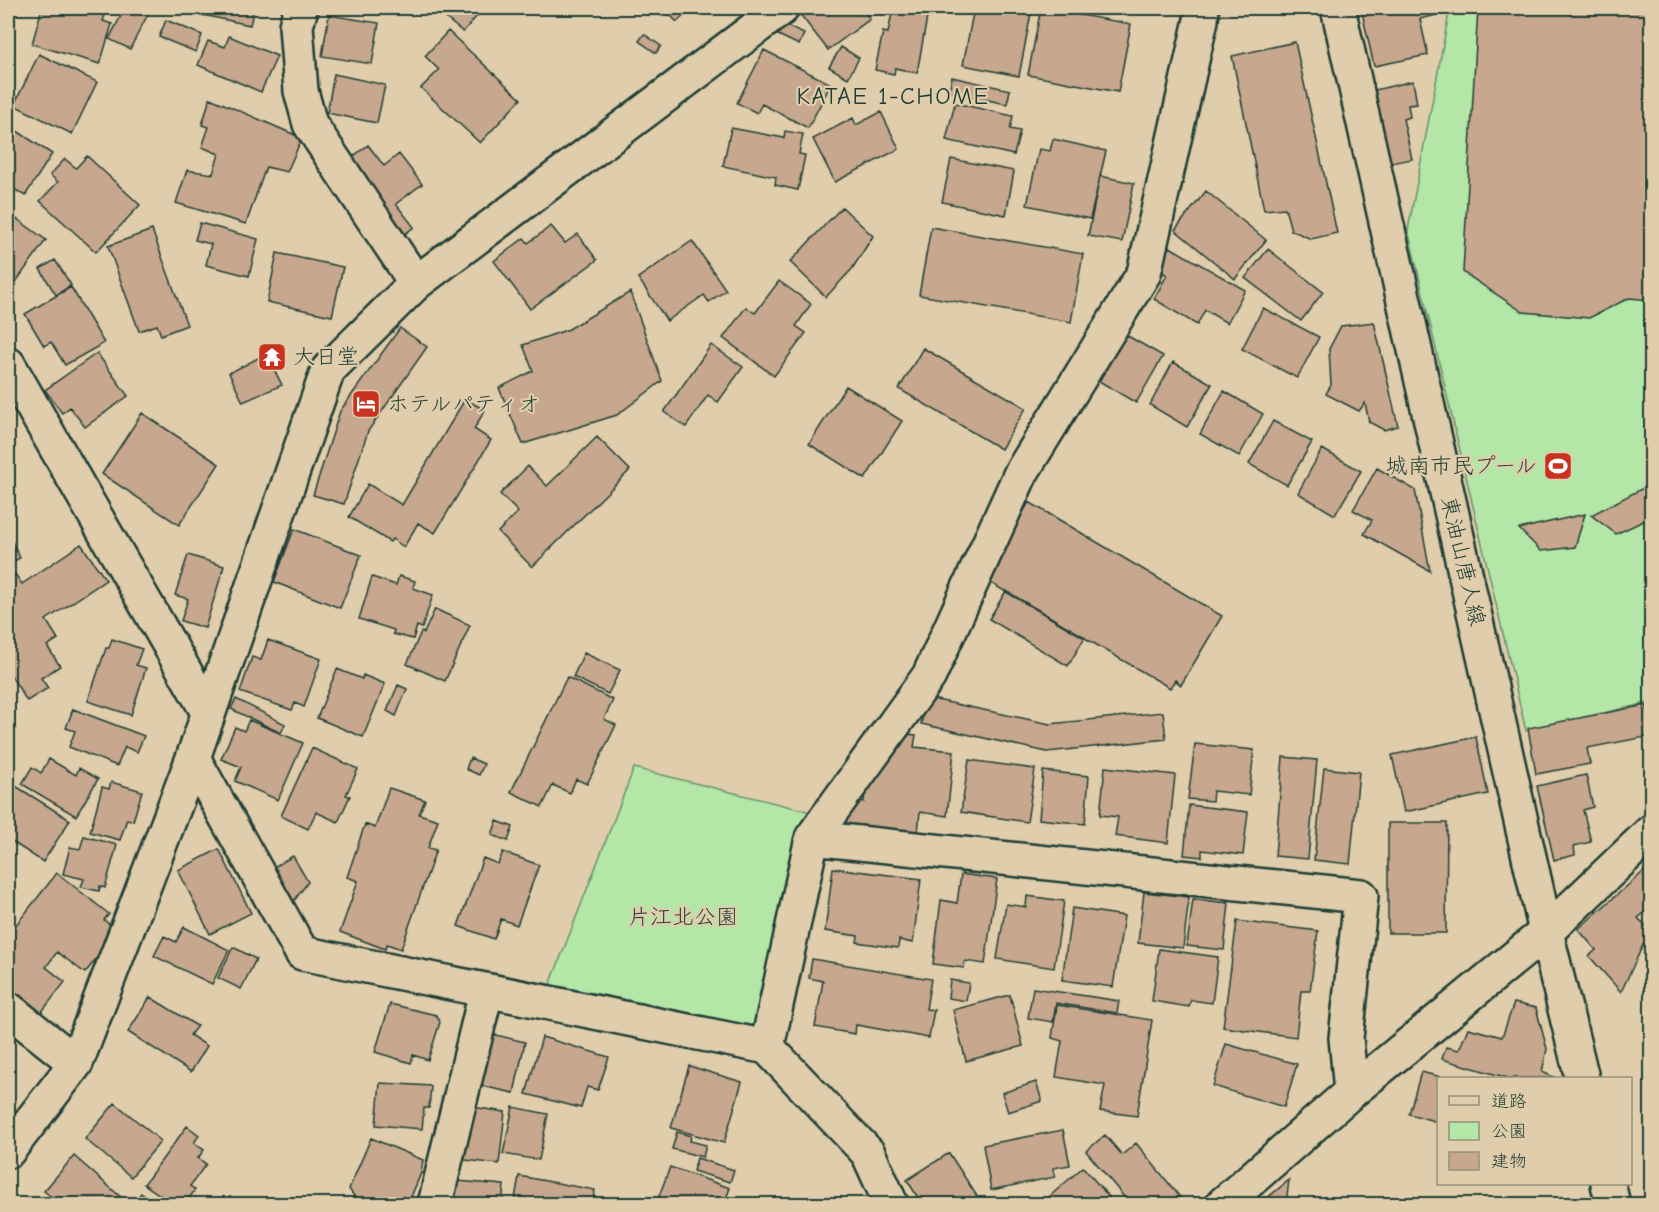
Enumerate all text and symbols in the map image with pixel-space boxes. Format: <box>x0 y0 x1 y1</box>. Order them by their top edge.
district label: KATAE 1-CHOME <box>796 82 990 110</box>
temple icon: 大日堂 <box>256 341 288 373</box>
place label: 大日堂 <box>293 344 359 370</box>
hotel icon: ホテルパティオ <box>350 388 382 420</box>
place label: ホテルパティオ <box>387 391 540 417</box>
sports icon: 城南市民プール <box>1542 450 1574 482</box>
place label: 城南市民プール <box>1386 453 1537 479</box>
street label: 東油山唐人線 <box>1435 494 1491 628</box>
park label: 片江北公園 <box>628 904 738 930</box>
legend <box>1437 1077 1632 1185</box>
text: 道路 <box>1491 1091 1527 1112</box>
text: 公園 <box>1491 1121 1527 1142</box>
text: 建物 <box>1491 1151 1527 1172</box>

